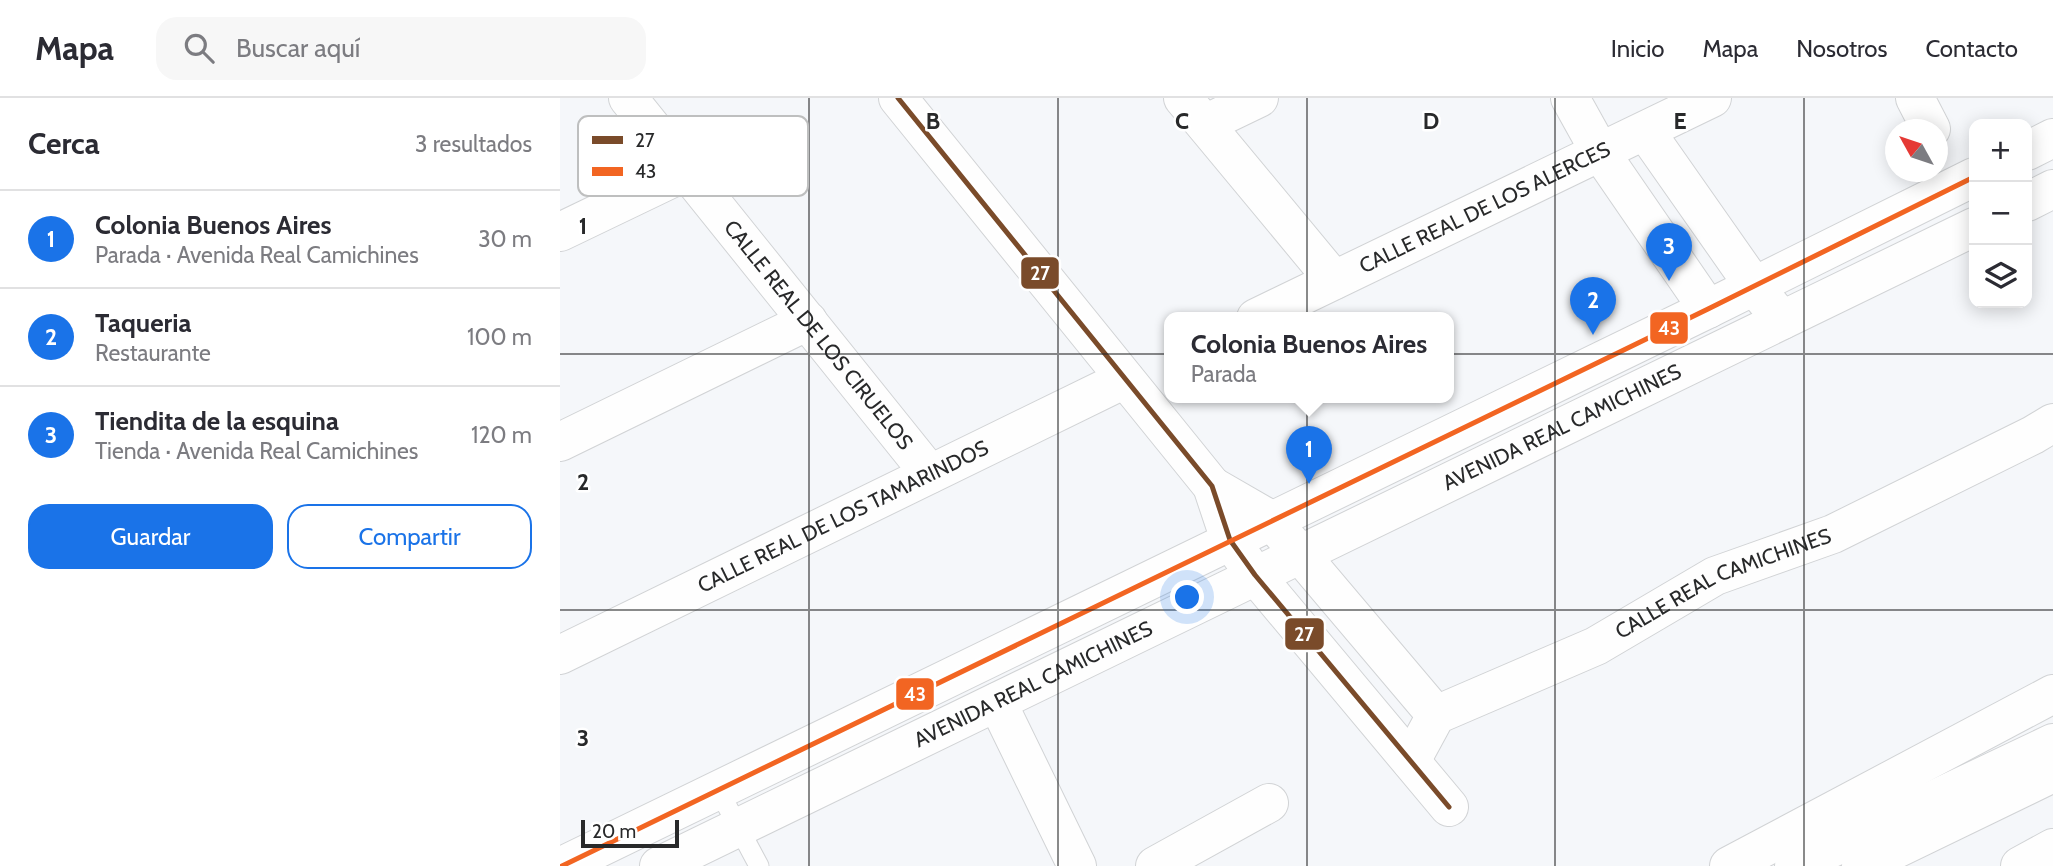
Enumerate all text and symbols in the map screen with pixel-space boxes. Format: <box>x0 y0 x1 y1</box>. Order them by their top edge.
search box <box>156 17 646 80</box>
text: Mapa <box>35 28 114 68</box>
icon: search <box>180 29 218 67</box>
text: Buscar aquí <box>236 32 360 64</box>
text: Inicio <box>1611 34 1664 63</box>
text: Mapa <box>1702 34 1758 63</box>
text: Nosotros <box>1796 34 1887 63</box>
text: Contacto <box>1925 34 2018 63</box>
text: B <box>926 107 940 135</box>
text: C <box>1175 107 1189 135</box>
text: D <box>1423 107 1439 135</box>
text: E <box>1673 107 1687 135</box>
legend <box>578 116 808 196</box>
north arrow <box>1885 119 1948 182</box>
map controls <box>1969 119 2032 308</box>
button: + <box>1969 119 2032 182</box>
text: Cerca <box>28 125 100 162</box>
text: 27 <box>635 129 655 152</box>
text: 3 resultados <box>415 130 532 158</box>
street label: CALLE REAL DE LOS ALERCES <box>1355 136 1614 278</box>
text: 43 <box>635 160 656 183</box>
button: − <box>1969 182 2032 245</box>
text: Colonia Buenos Aires <box>95 209 331 241</box>
text: 1 <box>579 212 587 240</box>
street label: CALLE REAL DE LOS CIRUELOS <box>719 215 918 454</box>
pin: 3 <box>1646 223 1692 281</box>
text: 1 <box>47 225 55 253</box>
text: 30 m <box>478 225 532 253</box>
text: Parada · Avenida Real Camichines <box>95 241 419 269</box>
button: layers <box>1969 245 2032 308</box>
line badge: 27 <box>1020 256 1060 290</box>
text: 27 <box>1030 262 1050 285</box>
pin: 2 <box>1570 277 1616 335</box>
text: Taqueria <box>95 307 191 339</box>
line badge: 43 <box>1649 311 1689 345</box>
popup <box>1164 312 1454 403</box>
text: 43 <box>1658 317 1680 340</box>
text: 2 <box>45 323 57 351</box>
text: 100 m <box>467 323 532 351</box>
text: Colonia Buenos Aires <box>1191 328 1427 360</box>
text: Restaurante <box>95 339 211 367</box>
street label: AVENIDA REAL CAMICHINES <box>1439 358 1685 495</box>
text: Parada <box>1191 360 1257 388</box>
text: Tiendita de la esquina <box>95 405 339 437</box>
text: 3 <box>45 421 57 449</box>
text: 120 m <box>471 421 532 449</box>
pin: 1 <box>1286 426 1332 484</box>
street label: CALLE REAL DE LOS TAMARINDOS <box>693 435 992 598</box>
text: Tienda · Avenida Real Camichines <box>95 437 418 465</box>
text: 2 <box>577 468 589 496</box>
button: Guardar <box>28 504 273 569</box>
button: Compartir <box>287 504 532 569</box>
street label: CALLE REAL CAMICHINES <box>1611 523 1834 644</box>
your location <box>1170 580 1204 614</box>
street label: AVENIDA REAL CAMICHINES <box>910 615 1156 752</box>
line badge: 27 <box>1284 617 1325 651</box>
text: 27 <box>1294 623 1314 646</box>
line badge: 43 <box>895 677 935 711</box>
text: 43 <box>904 683 926 706</box>
text: 3 <box>577 724 589 752</box>
scale bar <box>581 817 679 849</box>
text: 20 m <box>592 820 636 843</box>

